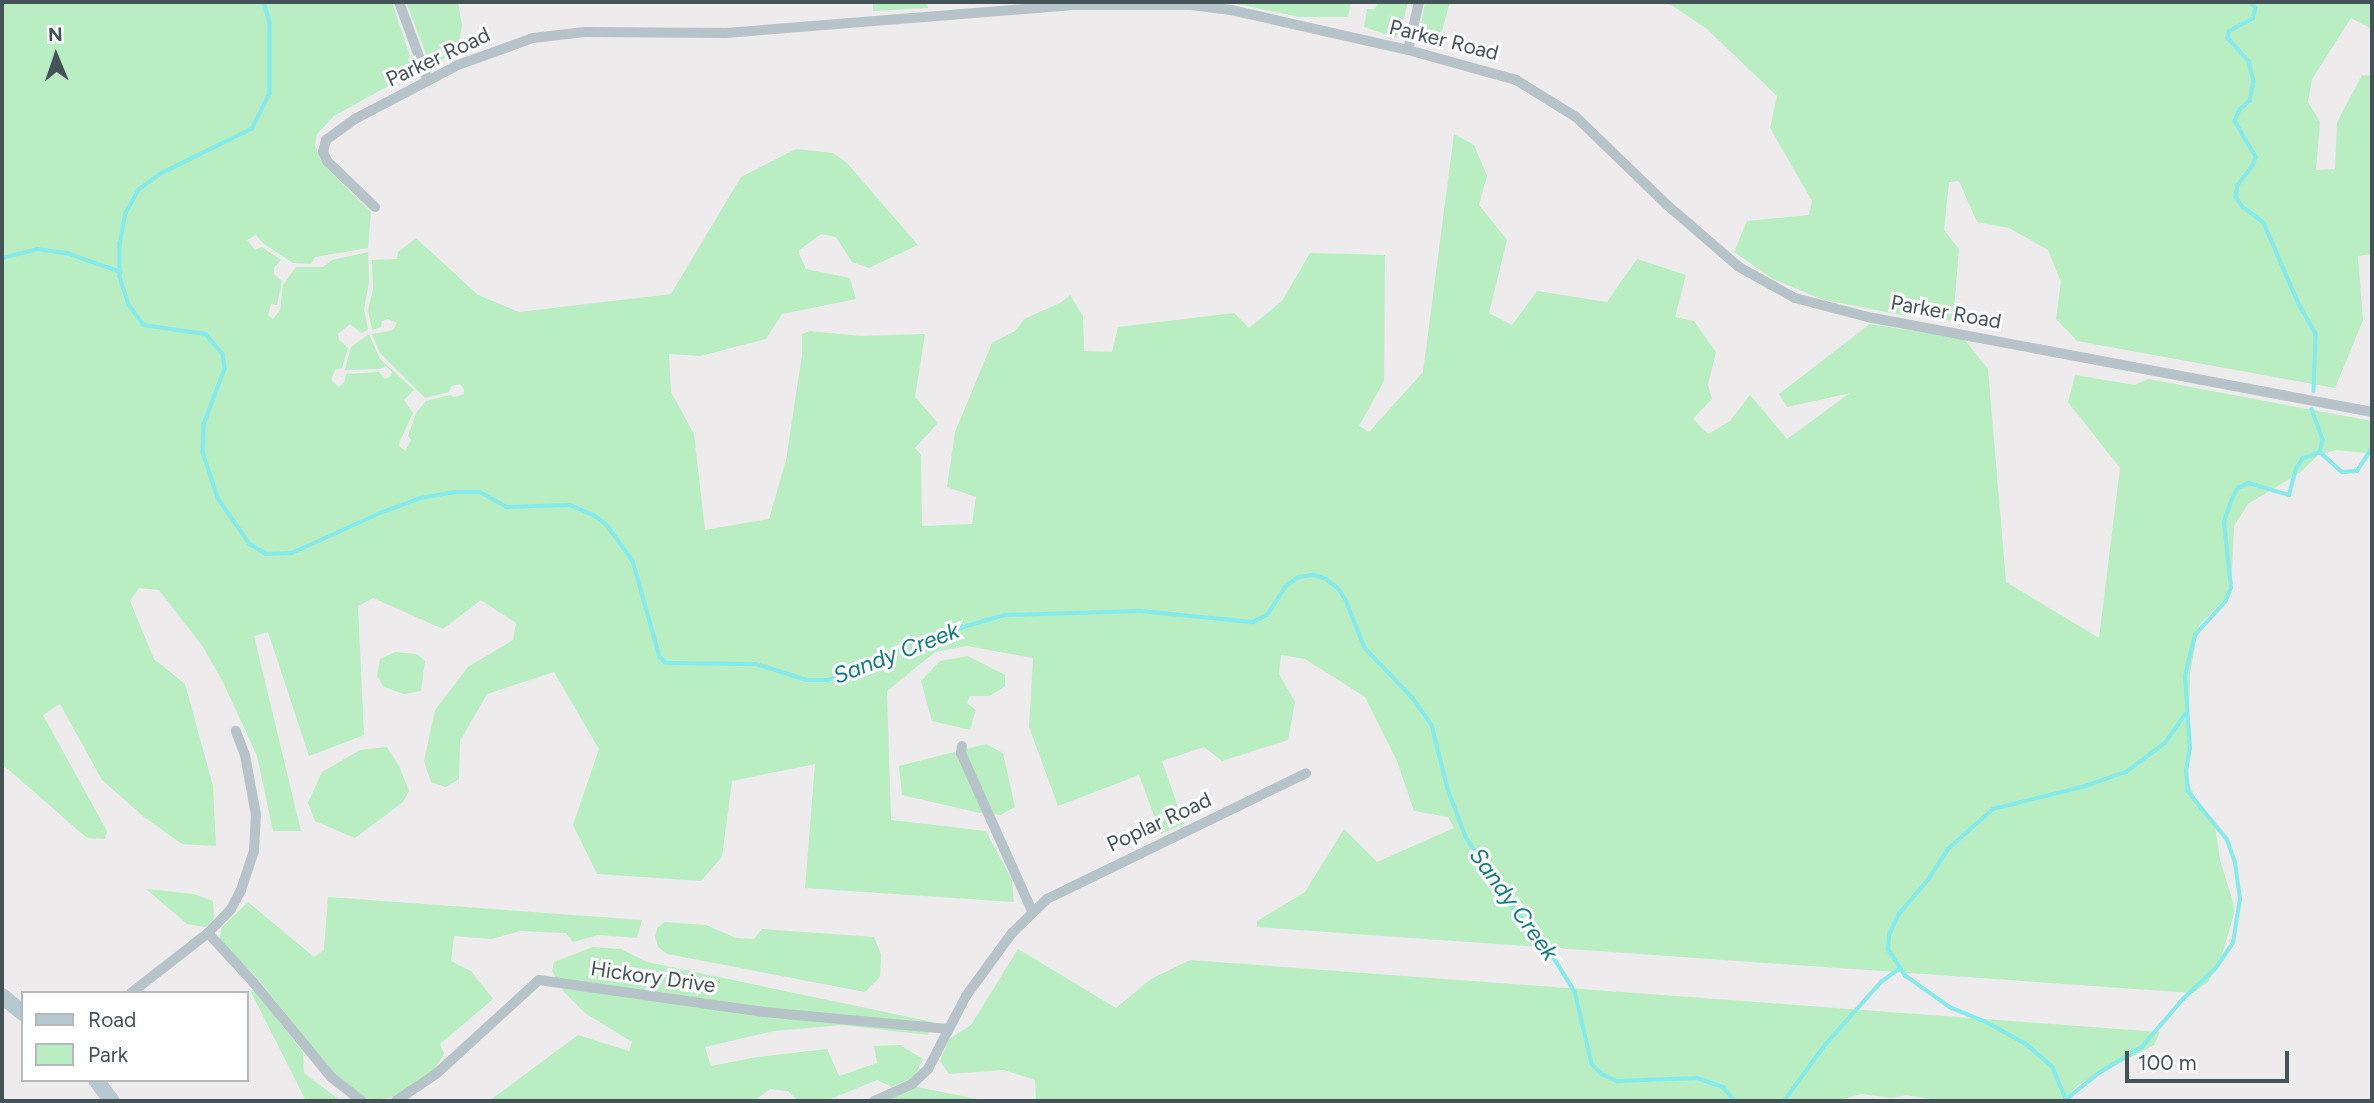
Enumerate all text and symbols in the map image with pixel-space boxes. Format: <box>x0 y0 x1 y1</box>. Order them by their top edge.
street label: Parker Road <box>1387 14 1501 66</box>
north arrow <box>21 21 91 91</box>
street label: Parker Road <box>382 22 494 92</box>
text: N <box>48 23 63 46</box>
street label: Parker Road <box>1889 290 2003 334</box>
water label: Sandy Creek <box>829 616 963 690</box>
street label: Poplar Road <box>1103 787 1215 857</box>
water label: Sandy Creek <box>1464 842 1564 966</box>
street label: Hickory Drive <box>589 956 717 998</box>
legend <box>21 991 248 1082</box>
text: Road <box>88 1007 136 1032</box>
scale bar <box>2129 1036 2294 1080</box>
text: Park <box>88 1042 128 1067</box>
text: 100 m <box>2138 1050 2197 1075</box>

